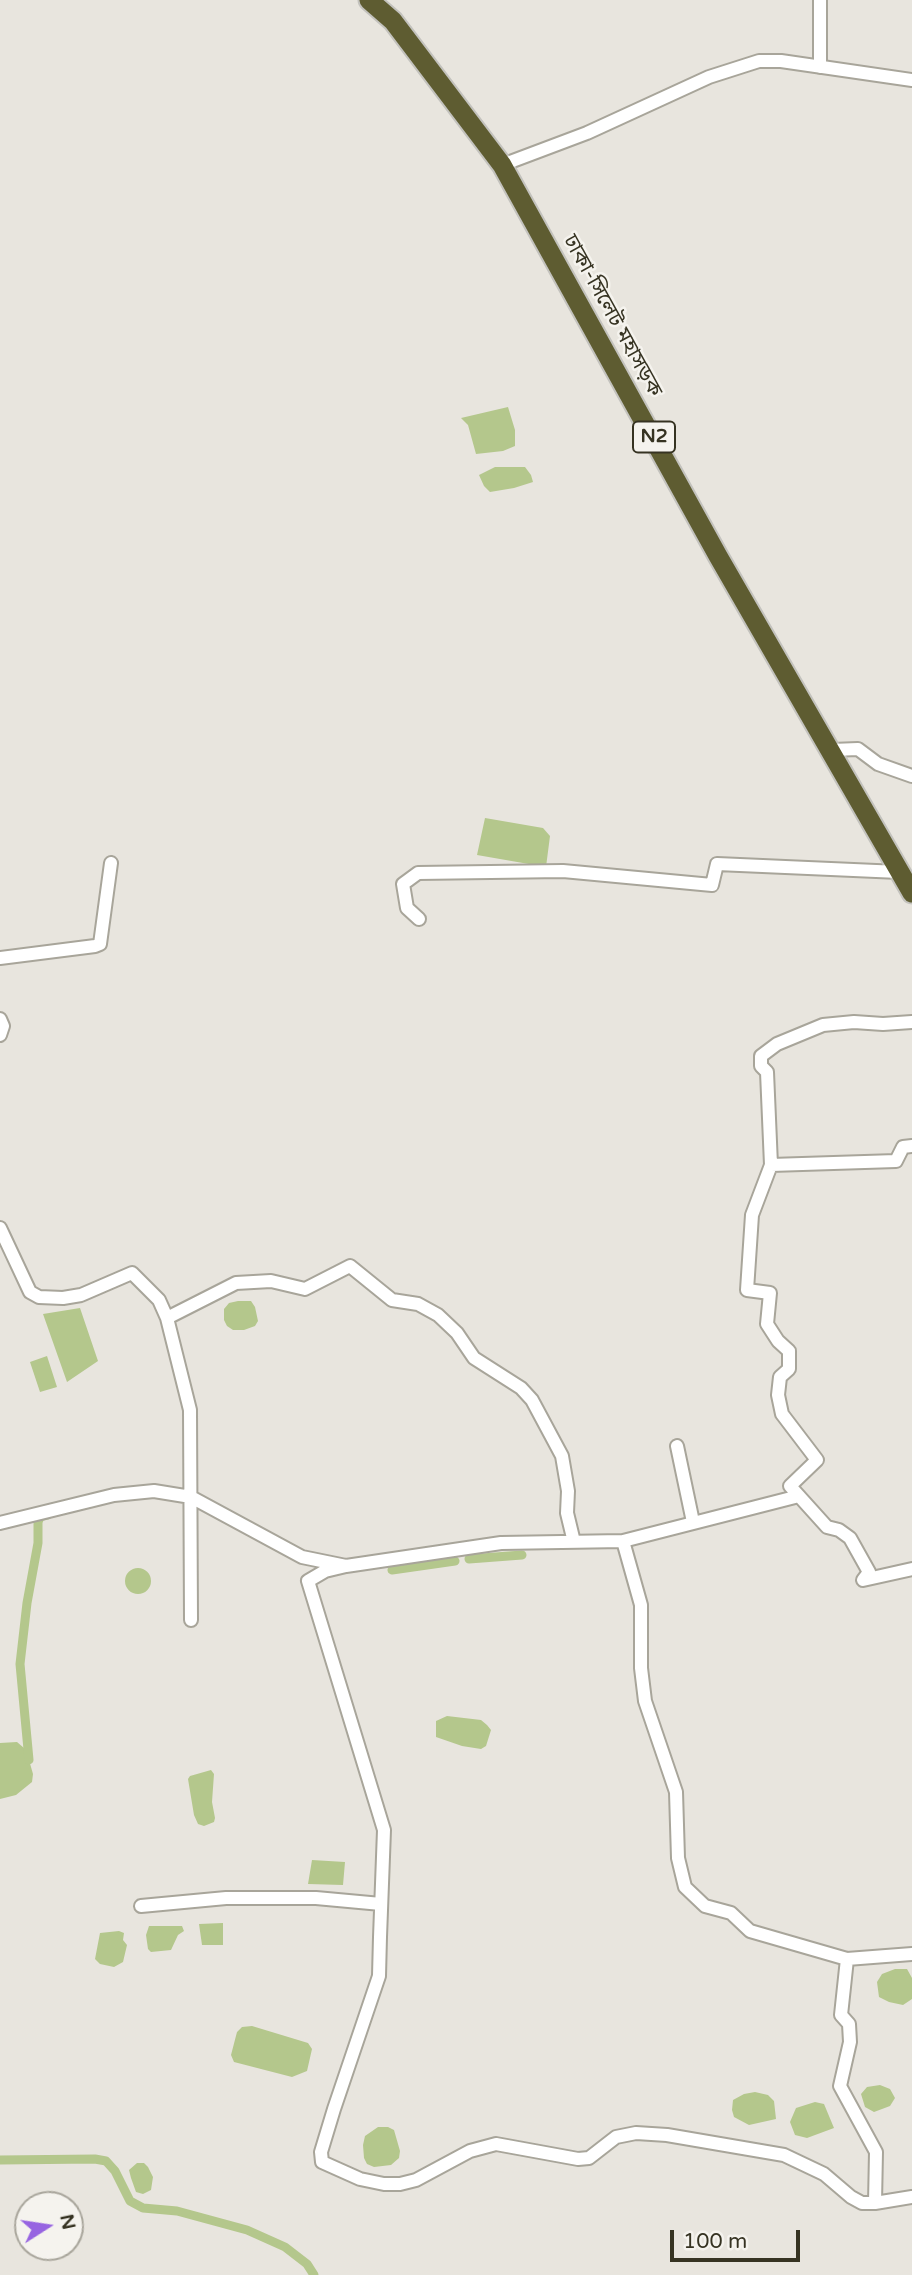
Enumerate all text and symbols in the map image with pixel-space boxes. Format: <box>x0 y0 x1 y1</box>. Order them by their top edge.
street label: ঢাকা-সিলেট মহাসড়ক <box>557 231 667 401</box>
road number: N2 <box>633 422 675 452</box>
north arrow <box>14 2191 84 2261</box>
text: N <box>55 2212 80 2232</box>
scale bar <box>674 2216 804 2260</box>
text: 100 m <box>683 2229 747 2254</box>

